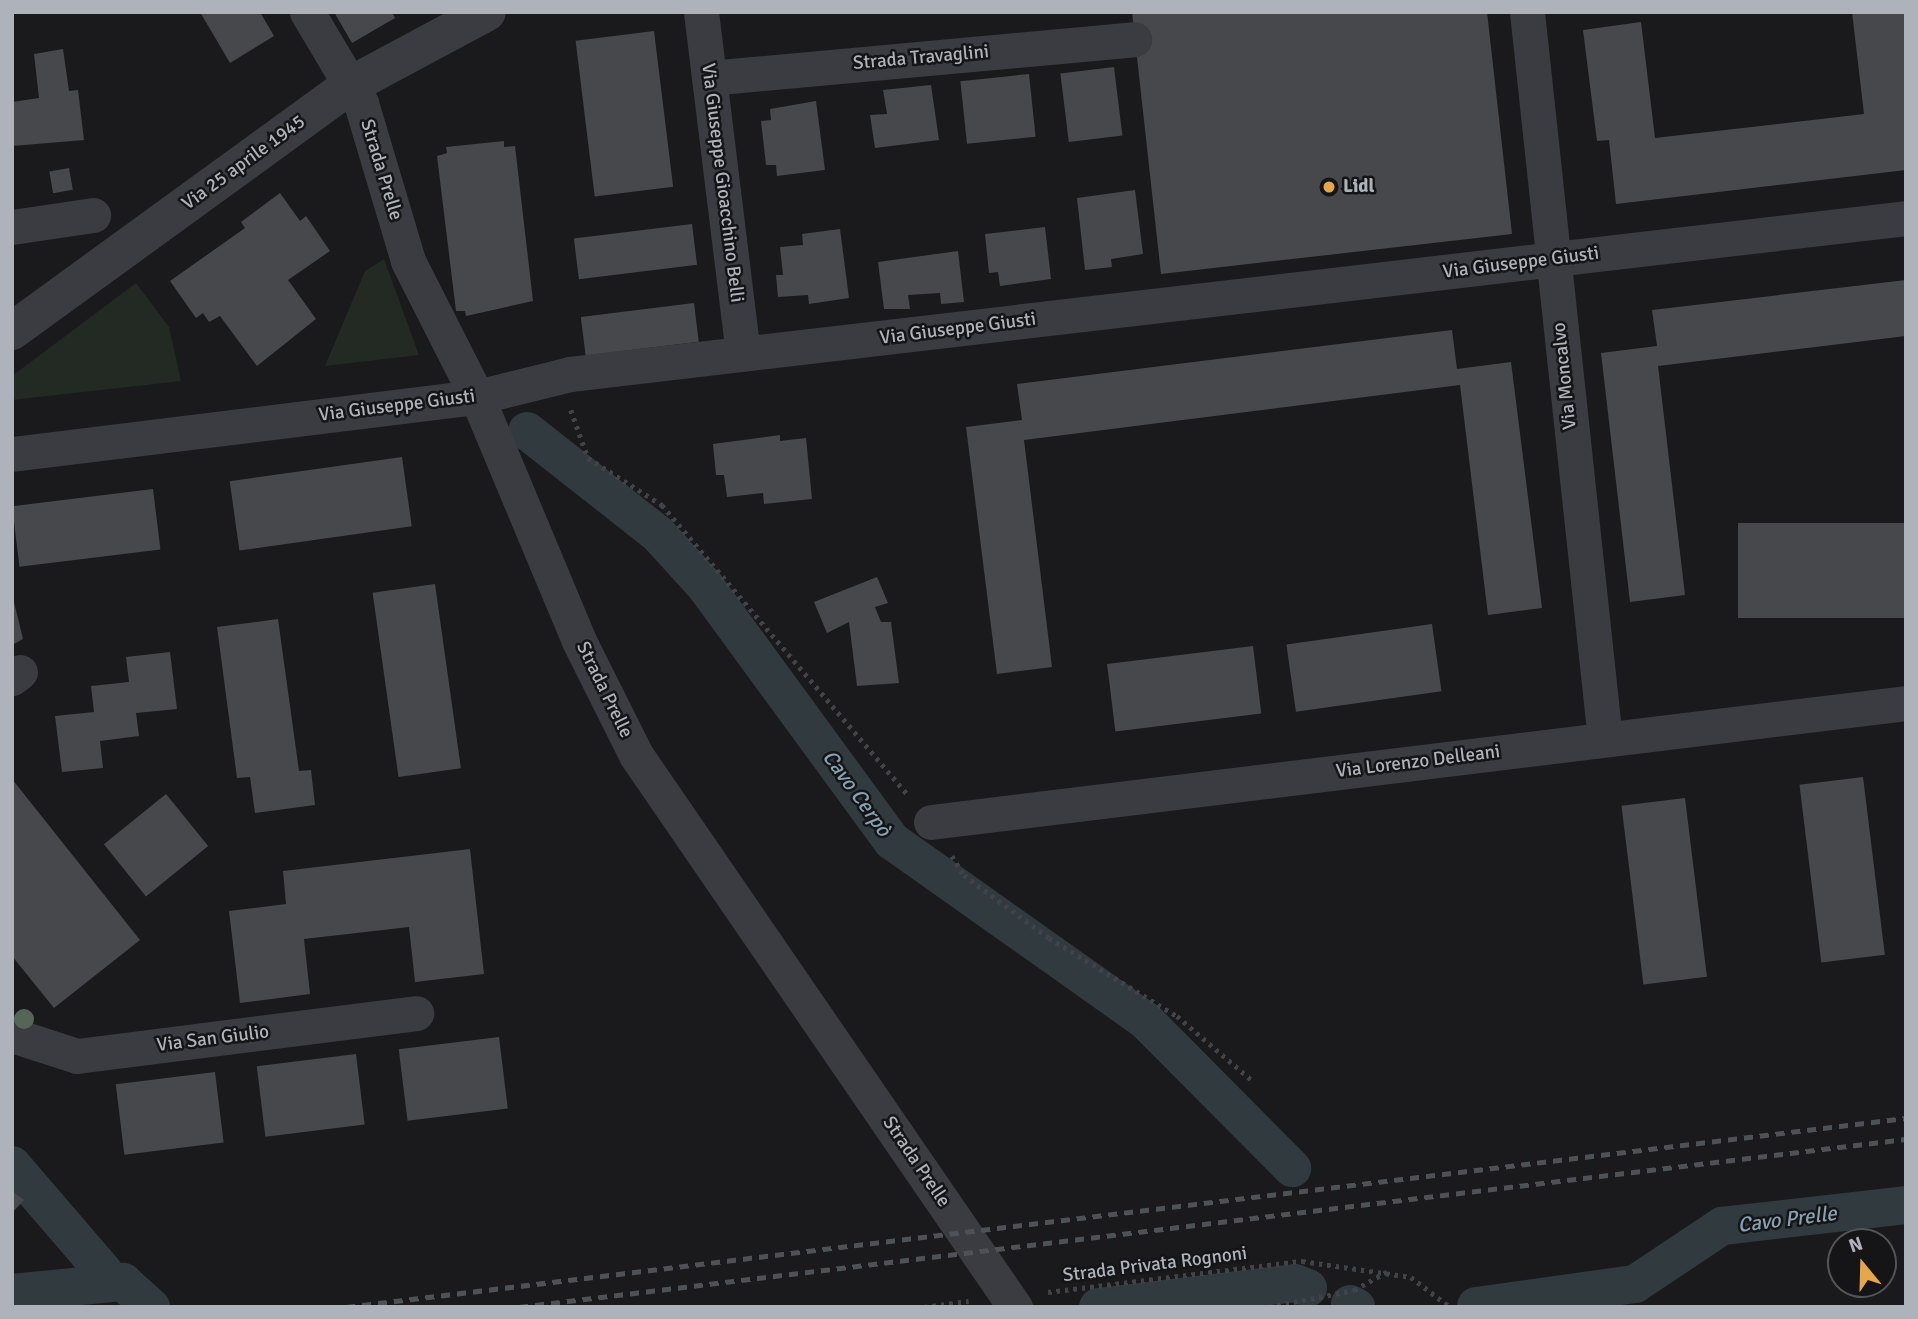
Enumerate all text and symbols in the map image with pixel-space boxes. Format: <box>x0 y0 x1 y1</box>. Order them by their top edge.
street label: Strada Travaglini <box>852 41 990 75</box>
street label: Via Giuseppe Gioacchino Belli <box>696 62 748 304</box>
street label: Via 25 aprile 1945 <box>178 111 310 215</box>
street label: Strada Prelle <box>355 117 407 223</box>
place label: Lidl <box>1343 176 1375 198</box>
marker: Lidl <box>1321 179 1337 195</box>
street label: Via Giuseppe Giusti <box>1442 242 1600 284</box>
street label: Via Giuseppe Giusti <box>879 308 1037 350</box>
street label: Via Moncalvo <box>1548 321 1582 431</box>
street label: Via Giuseppe Giusti <box>318 385 476 427</box>
street label: Strada Prelle <box>571 638 637 742</box>
street label: Via Lorenzo Delleani <box>1335 741 1501 783</box>
water label: Cavo Cerpò <box>817 745 897 841</box>
street label: Via San Giulio <box>156 1021 270 1057</box>
street label: Strada Prelle <box>877 1112 955 1212</box>
water label: Cavo Prelle <box>1736 1200 1838 1238</box>
north arrow <box>1827 1228 1897 1298</box>
text: N <box>1846 1232 1866 1259</box>
street label: Strada Privata Rognoni <box>1062 1242 1248 1288</box>

